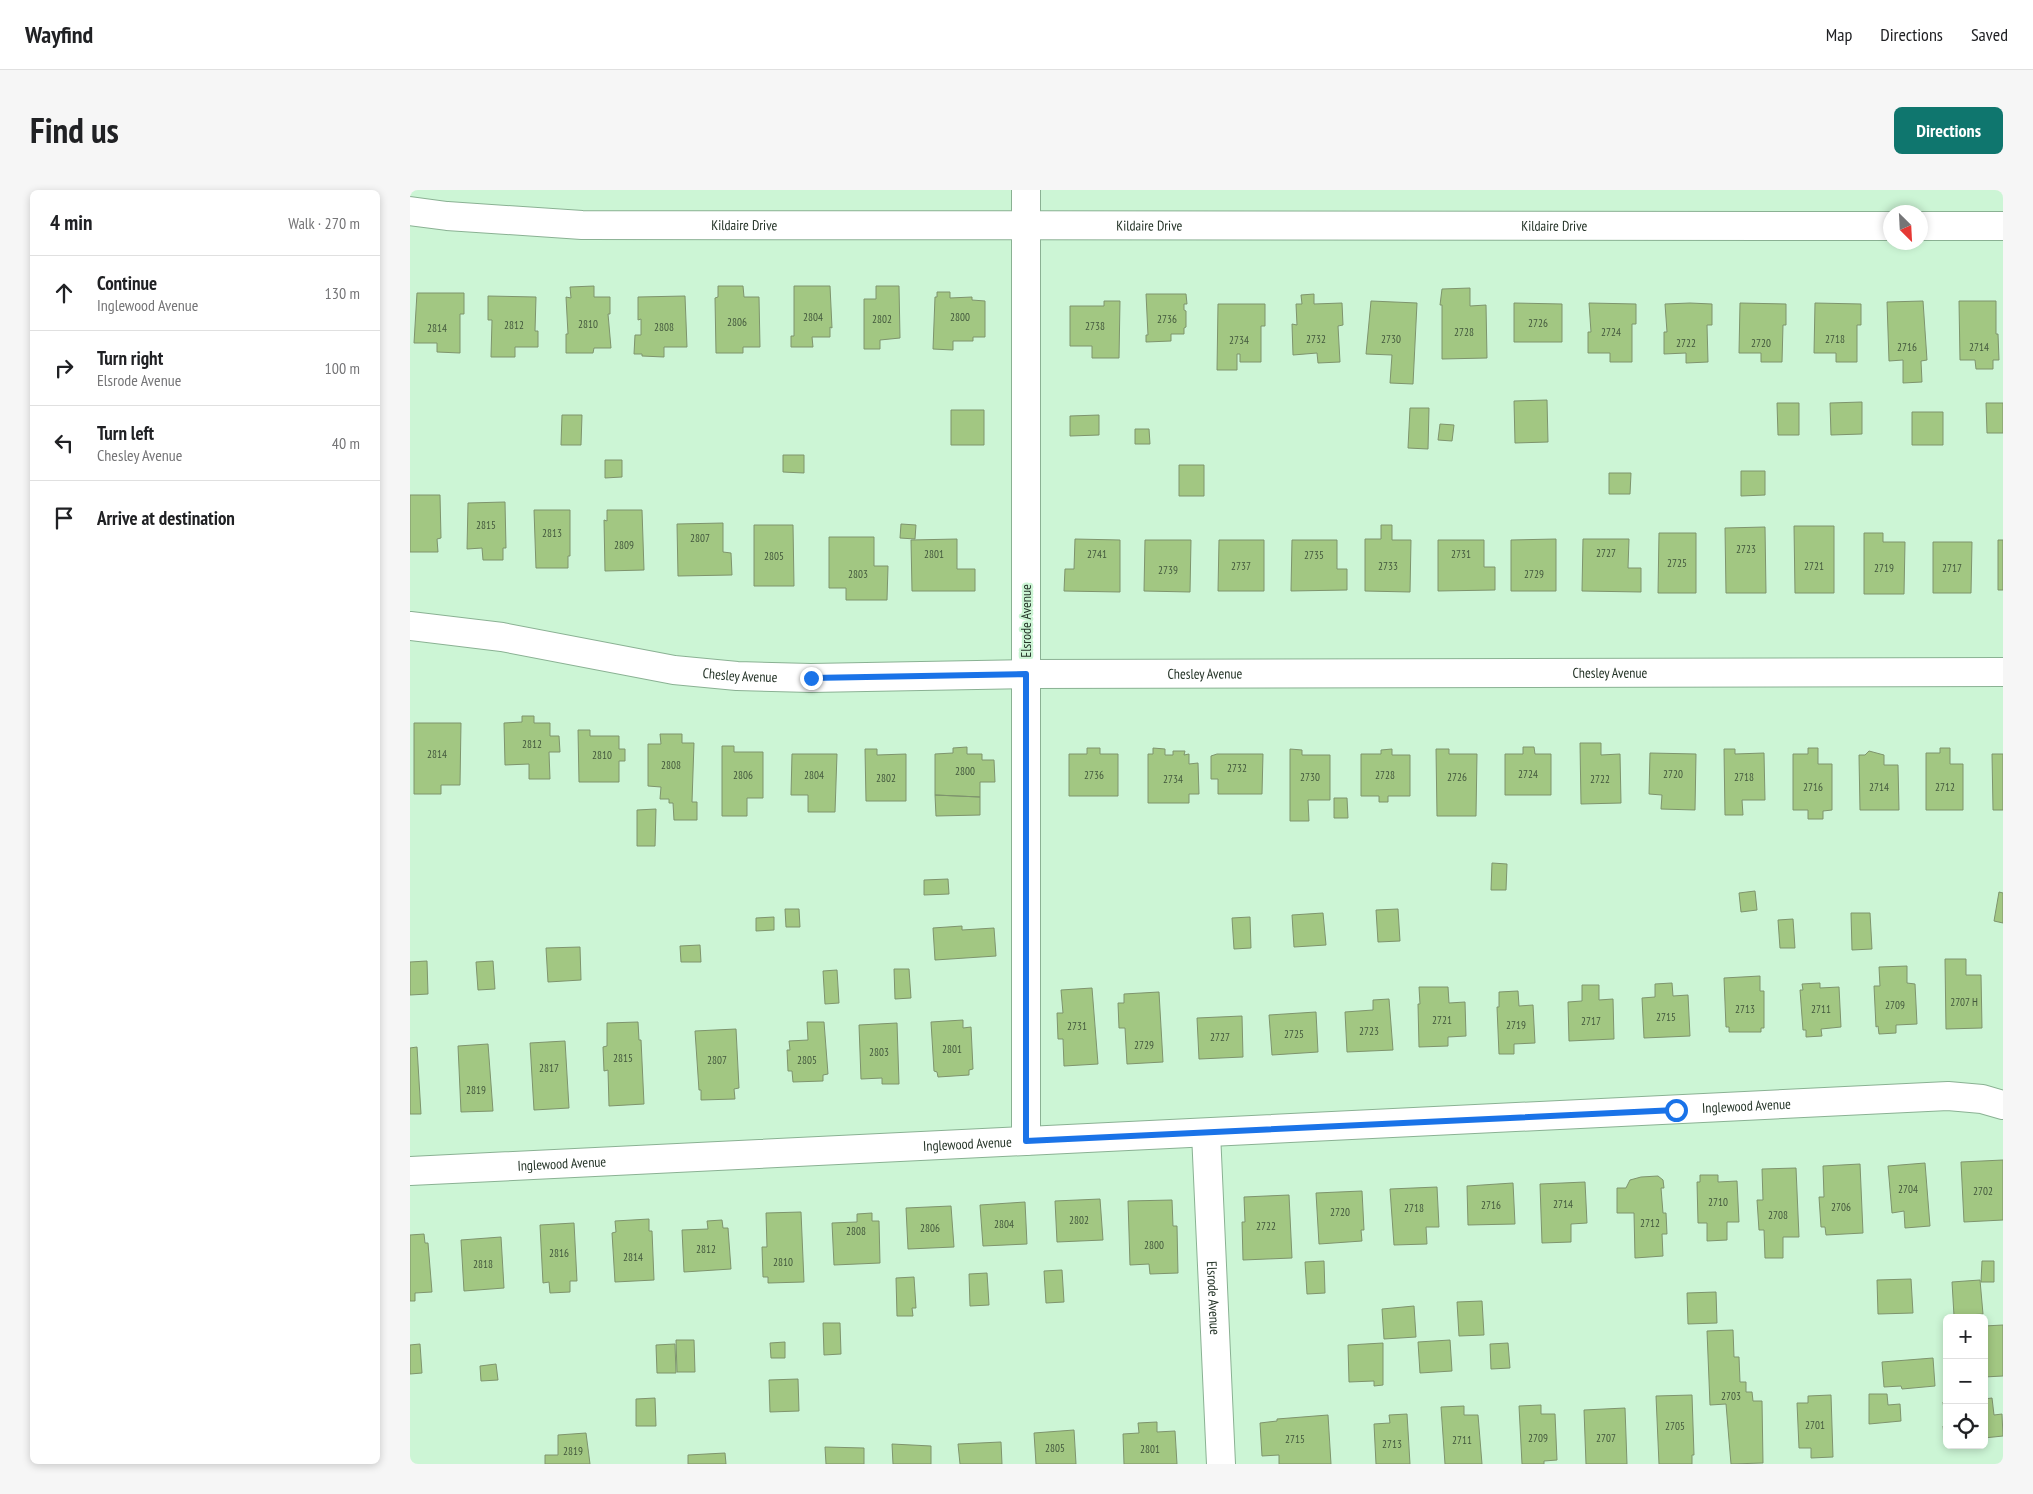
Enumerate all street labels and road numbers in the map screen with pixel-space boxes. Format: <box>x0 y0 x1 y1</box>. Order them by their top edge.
street label: Kildaire Drive <box>711 216 778 234</box>
street label: Kildaire Drive <box>1116 216 1183 234</box>
street label: Kildaire Drive <box>1521 217 1588 235</box>
street label: Elsrode Avenue <box>1017 584 1035 658</box>
street label: Chesley Avenue <box>702 664 778 686</box>
street label: Chesley Avenue <box>1572 664 1648 682</box>
street label: Chesley Avenue <box>1167 665 1243 683</box>
street label: Inglewood Avenue <box>1702 1095 1791 1117</box>
street label: Inglewood Avenue <box>923 1133 1012 1155</box>
street label: Inglewood Avenue <box>517 1152 607 1175</box>
street label: Elsrode Avenue <box>1203 1261 1224 1335</box>

